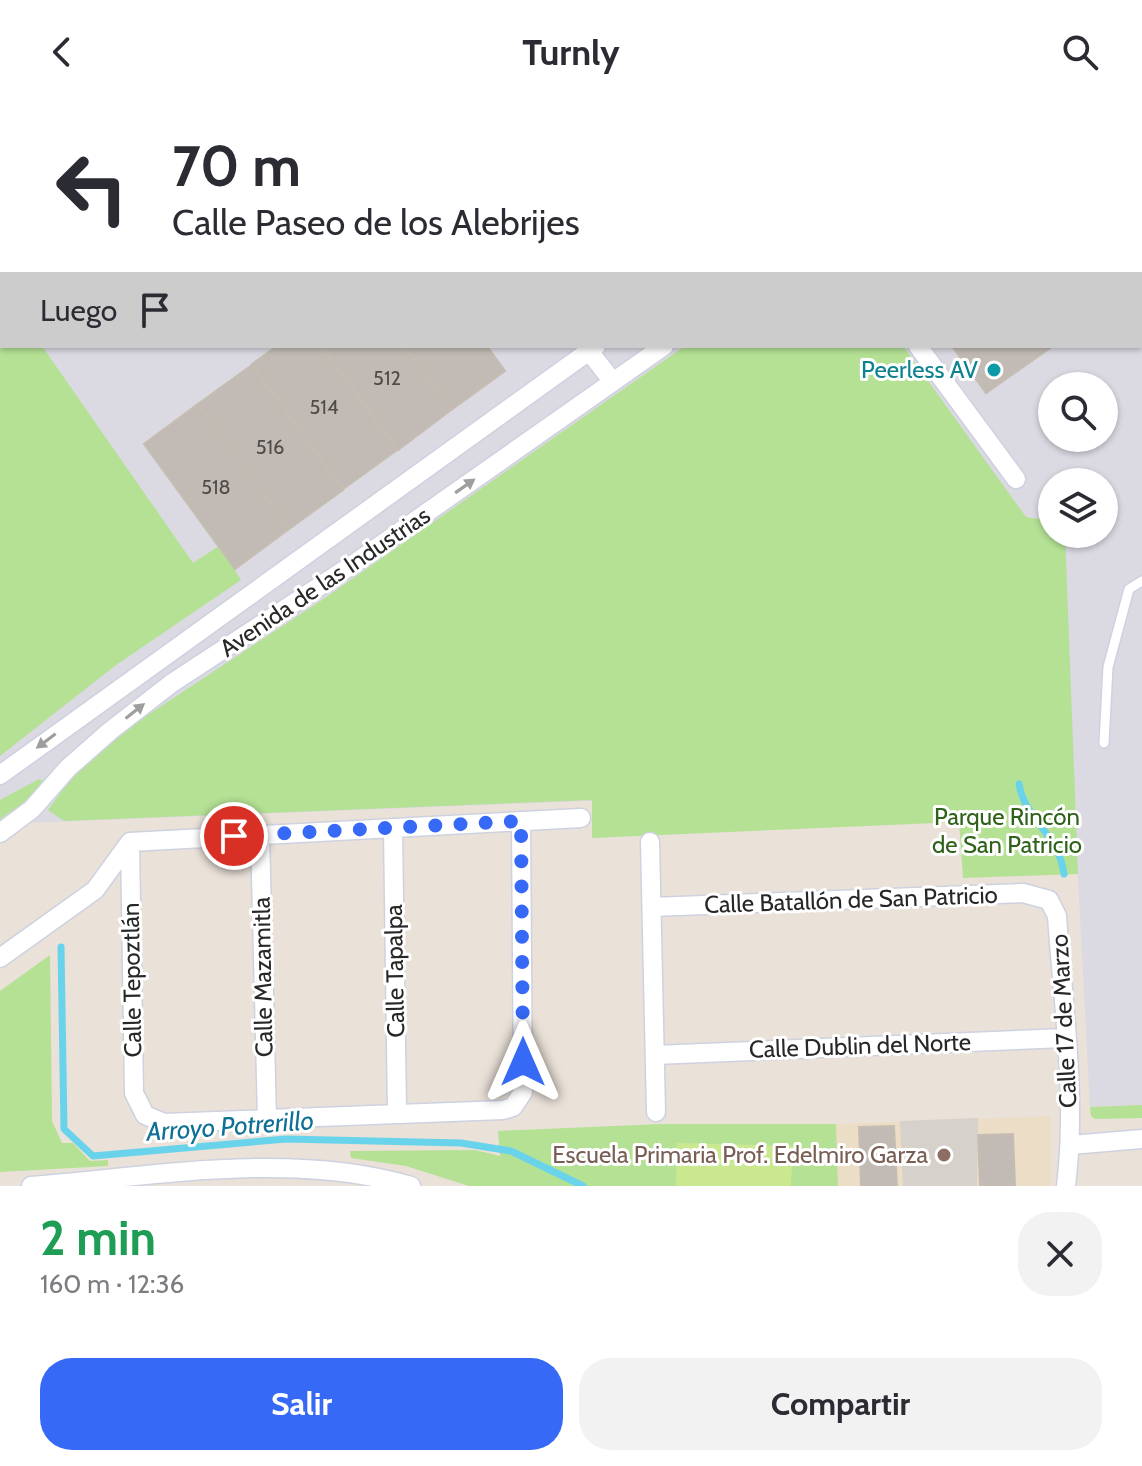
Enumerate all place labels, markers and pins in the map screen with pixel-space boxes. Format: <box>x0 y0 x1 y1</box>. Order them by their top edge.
place label: Peerless AV <box>861 355 978 384</box>
marker: Peerless AV <box>985 361 1003 379</box>
pin <box>200 802 268 870</box>
place label: Escuela Primaria Prof. Edelmiro Garza <box>552 1140 928 1169</box>
marker: Escuela Primaria Prof. Edelmiro Garza <box>935 1146 953 1164</box>

